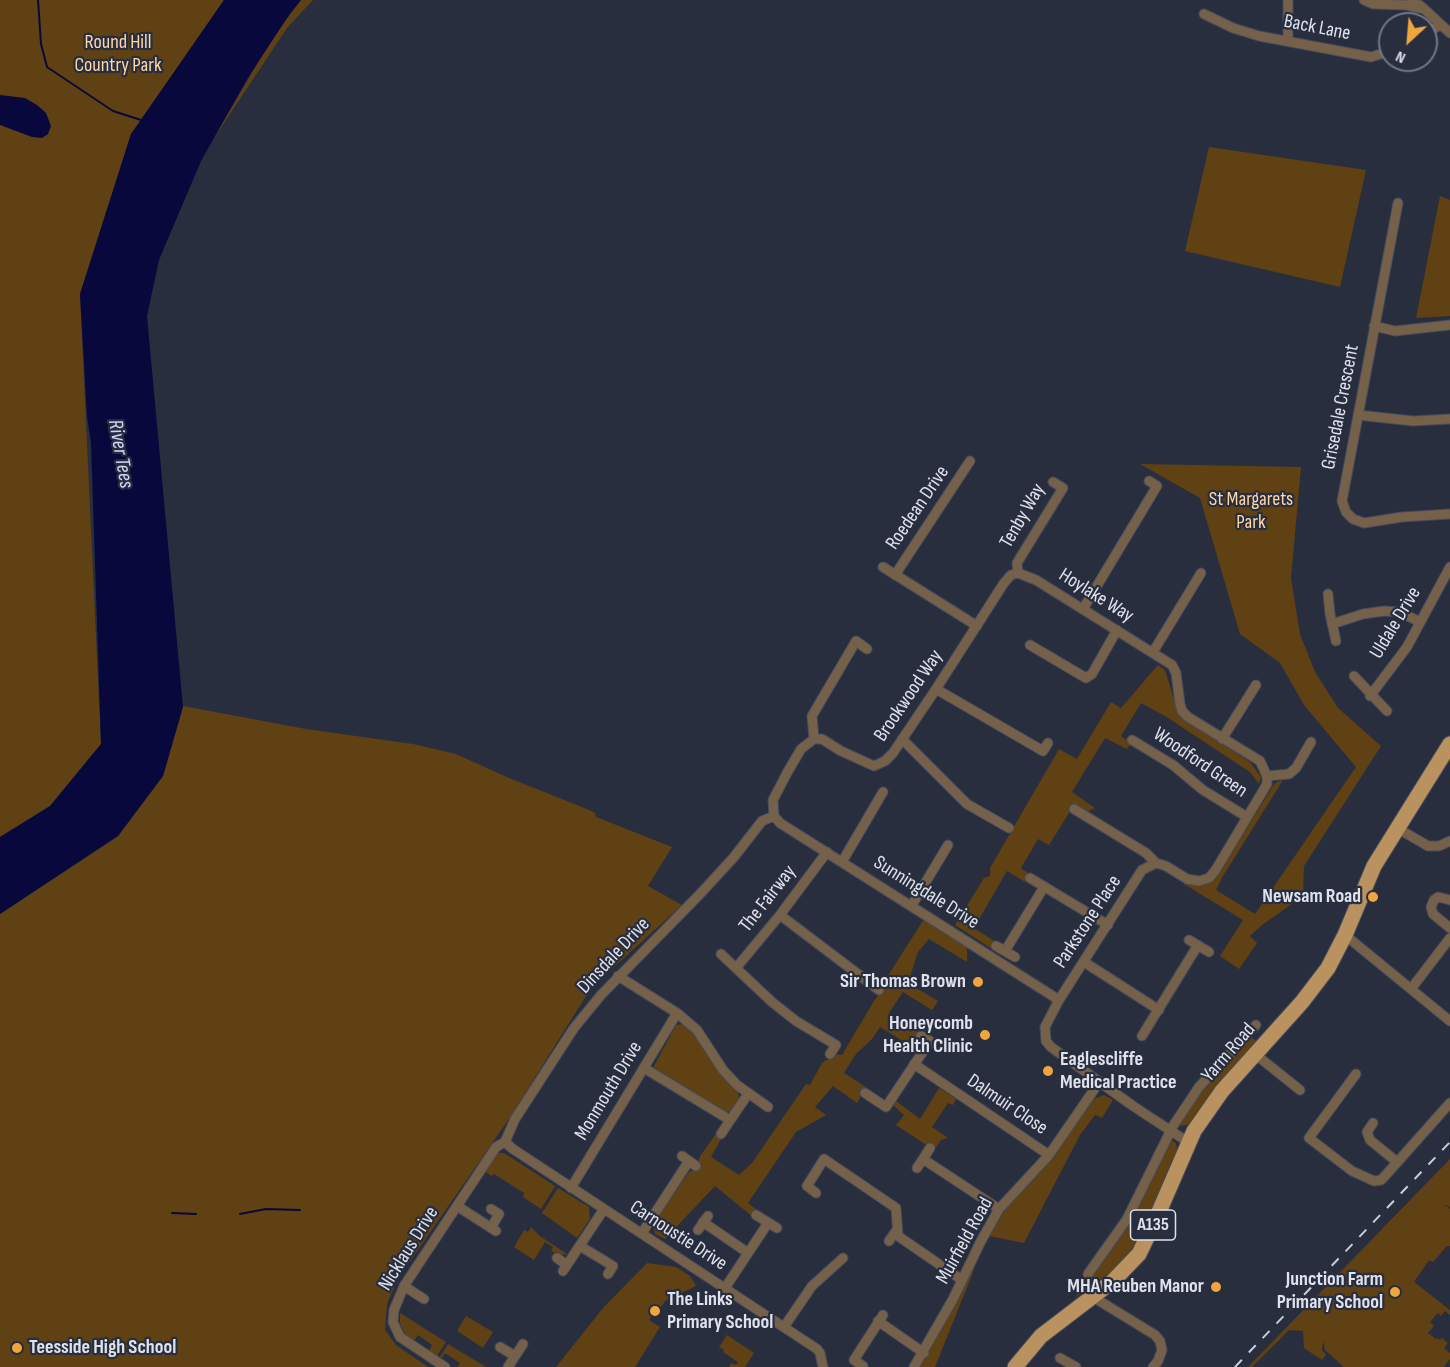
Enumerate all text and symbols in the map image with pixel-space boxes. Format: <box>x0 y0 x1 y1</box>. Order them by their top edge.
street label: Back Lane <box>1282 10 1352 46</box>
north arrow <box>1378 12 1438 72</box>
park label: Round Hill Country Park <box>74 31 162 78</box>
text: N <box>1393 46 1409 67</box>
street label: Grisedale Crescent <box>1317 343 1365 471</box>
water label: River Tees <box>102 418 138 490</box>
street label: Roedean Drive <box>881 461 955 555</box>
street label: Tenby Way <box>995 480 1051 552</box>
park label: St Margarets Park <box>1209 488 1293 535</box>
street label: Hoylake Way <box>1054 564 1138 628</box>
street label: Uldale Drive <box>1365 583 1427 663</box>
street label: Brookwood Way <box>870 646 948 746</box>
street label: Woodford Green <box>1148 723 1252 803</box>
street label: Sunningdale Drive <box>869 851 983 935</box>
street label: The Fairway <box>734 861 802 937</box>
street label: Parkstone Place <box>1049 871 1127 973</box>
place label: Newsam Road <box>1262 885 1361 909</box>
marker: Newsam Road <box>1366 890 1380 904</box>
street label: Dinsdale Drive <box>573 913 655 999</box>
place label: Sir Thomas Brown <box>840 970 966 994</box>
marker: Sir Thomas Brown <box>971 975 985 989</box>
place label: Honeycomb Health Clinic <box>883 1012 973 1059</box>
street label: Yarm Road <box>1197 1019 1261 1087</box>
marker: Honeycomb Health Clinic <box>978 1028 992 1042</box>
street label: Monmouth Drive <box>570 1037 648 1145</box>
place label: Eaglescliffe Medical Practice <box>1060 1048 1177 1095</box>
marker: Eaglescliffe Medical Practice <box>1041 1064 1055 1078</box>
street label: Dalmuir Close <box>962 1069 1052 1141</box>
street label: Muirfield Road <box>931 1194 999 1288</box>
street label: Carnoustie Drive <box>625 1196 731 1276</box>
street label: Nicklaus Drive <box>374 1203 444 1295</box>
road number: A135 <box>1130 1210 1176 1240</box>
place label: Junction Farm Primary School <box>1277 1268 1383 1315</box>
place label: MHA Reuben Manor <box>1067 1275 1204 1299</box>
marker: MHA Reuben Manor <box>1209 1280 1223 1294</box>
marker: Junction Farm Primary School <box>1388 1285 1402 1299</box>
place label: The Links Primary School <box>667 1288 773 1335</box>
marker: The Links Primary School <box>648 1304 662 1318</box>
place label: Teesside High School <box>29 1336 176 1360</box>
marker: Teesside High School <box>10 1341 24 1355</box>

